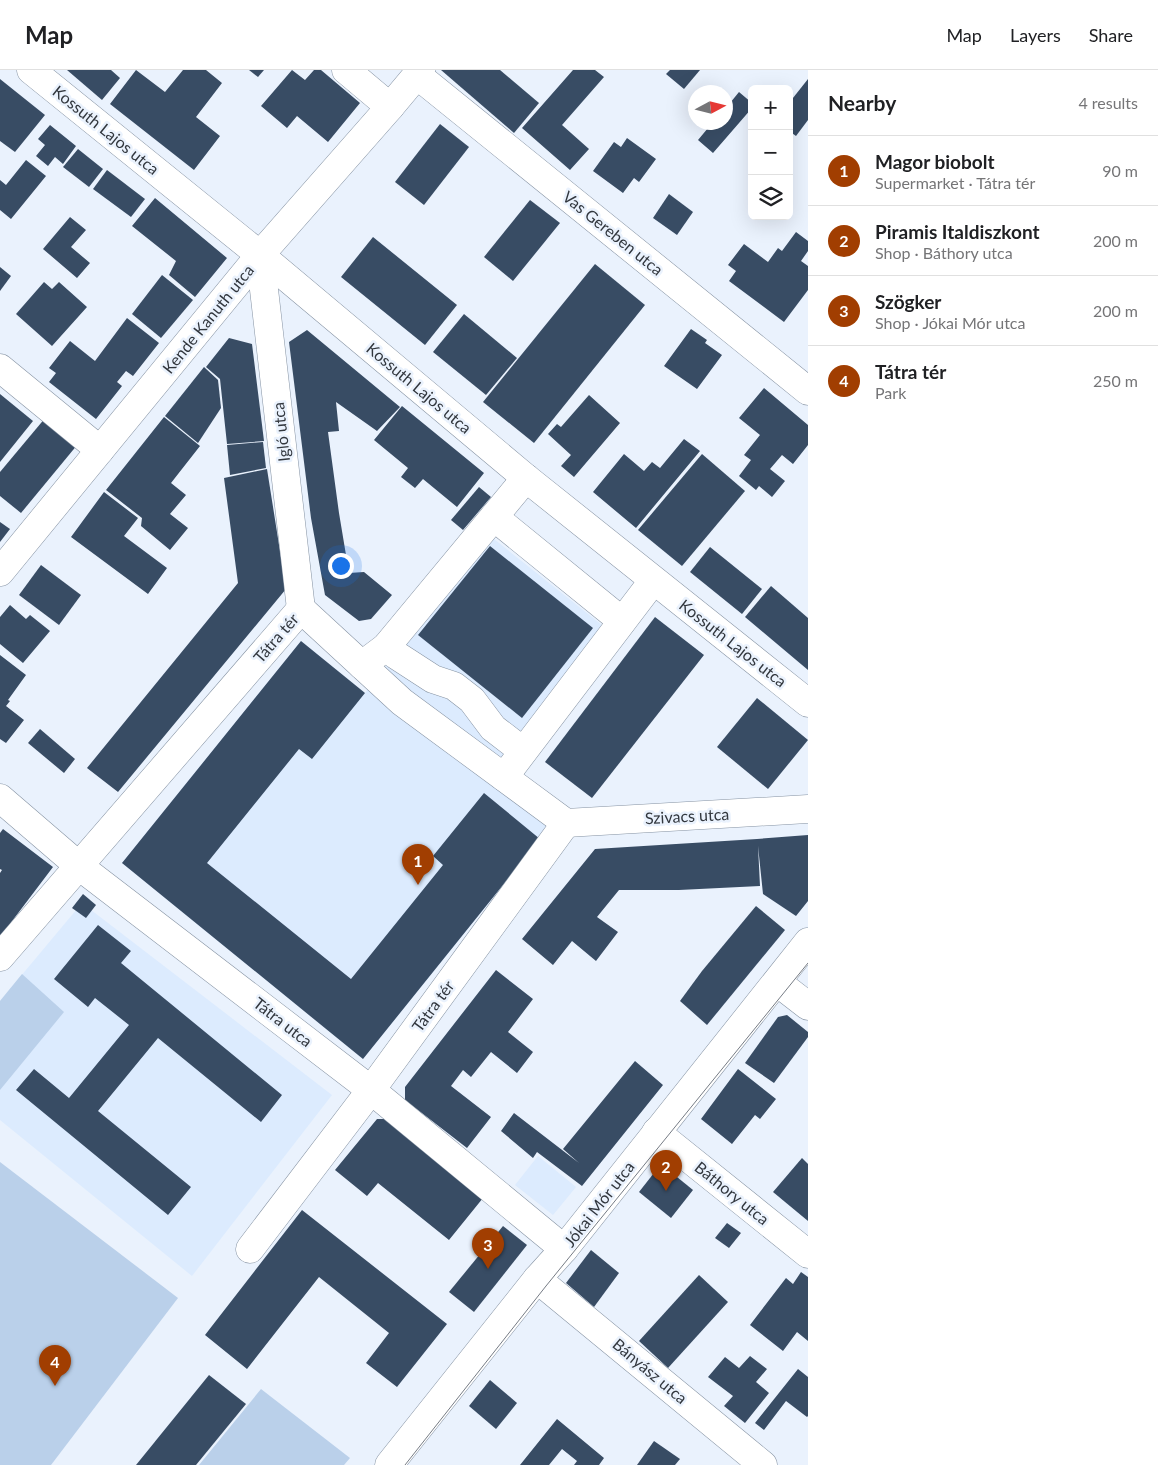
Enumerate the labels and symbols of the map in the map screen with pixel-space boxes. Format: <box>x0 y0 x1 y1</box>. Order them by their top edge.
street label: Kossuth Lajos utca <box>49 81 163 178</box>
north arrow <box>688 85 733 130</box>
street label: Vas Gereben utca <box>559 186 667 279</box>
street label: Kende Kanuth utca <box>158 261 257 377</box>
street label: Kossuth Lajos utca <box>363 338 476 437</box>
street label: Igló utca <box>268 401 293 463</box>
your location <box>328 553 354 579</box>
street label: Kossuth Lajos utca <box>676 595 791 690</box>
street label: Tátra tér <box>249 609 302 666</box>
street label: Szivacs utca <box>644 804 730 827</box>
pin: 1 <box>402 844 434 885</box>
street label: Tátra tér <box>408 976 458 1035</box>
street label: Tátra utca <box>250 993 316 1050</box>
pin: 2 <box>650 1150 682 1191</box>
street label: Jókai Mór utca <box>559 1157 638 1250</box>
street label: Báthory utca <box>691 1157 773 1228</box>
pin: 3 <box>472 1228 504 1269</box>
street label: Bányász utca <box>609 1334 691 1407</box>
pin: 4 <box>39 1345 71 1386</box>

